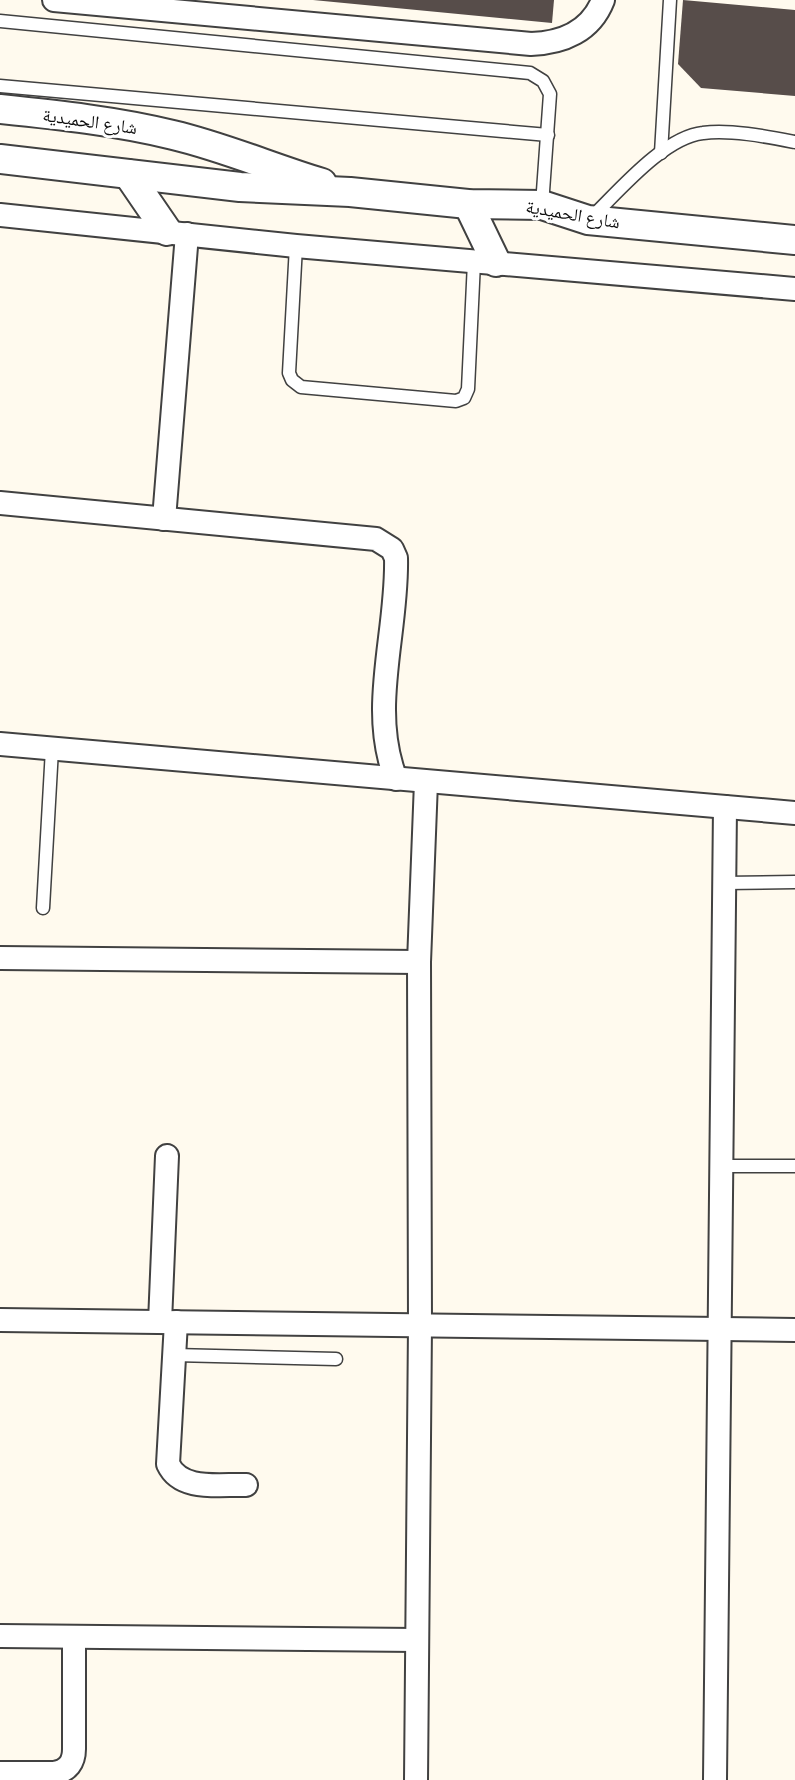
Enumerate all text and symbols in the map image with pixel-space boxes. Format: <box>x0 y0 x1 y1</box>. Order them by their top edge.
street label: شارع الحميدية <box>41 103 139 139</box>
street label: شارع الحميدية <box>524 194 622 234</box>

